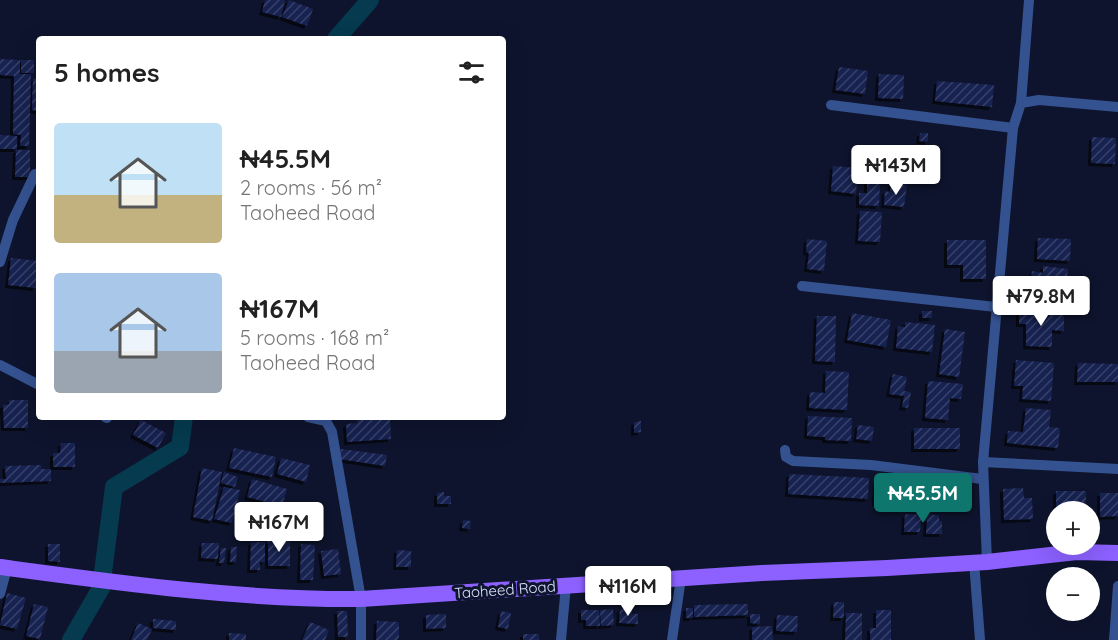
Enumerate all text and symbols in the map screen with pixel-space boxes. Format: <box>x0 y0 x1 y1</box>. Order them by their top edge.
text: 5 homes <box>54 56 160 89</box>
icon: filters <box>455 56 488 89</box>
text: ₦45.5M <box>240 142 331 175</box>
pin: ₦143M <box>854 145 938 196</box>
icon: home <box>102 147 174 219</box>
text: ₦143M <box>865 152 927 177</box>
text: 2 rooms · 56 m² <box>240 175 382 200</box>
text: Taoheed Road <box>240 200 375 225</box>
pin: ₦79.8M <box>992 276 1090 327</box>
text: ₦79.8M <box>1007 283 1075 308</box>
text: ₦167M <box>240 292 319 325</box>
icon: home <box>102 297 174 369</box>
text: 5 rooms · 168 m² <box>240 325 389 350</box>
text: Taoheed Road <box>240 350 375 375</box>
pin: ₦45.5M <box>874 473 972 524</box>
text: ₦45.5M <box>888 480 958 505</box>
map controls <box>1046 501 1100 621</box>
button: + <box>1046 501 1100 555</box>
pin: ₦167M <box>237 502 321 553</box>
text: ₦167M <box>249 509 309 534</box>
pin: ₦116M <box>586 566 670 617</box>
button: − <box>1046 567 1100 621</box>
text: ₦116M <box>599 573 657 598</box>
street label: Taoheed Road <box>454 576 556 603</box>

